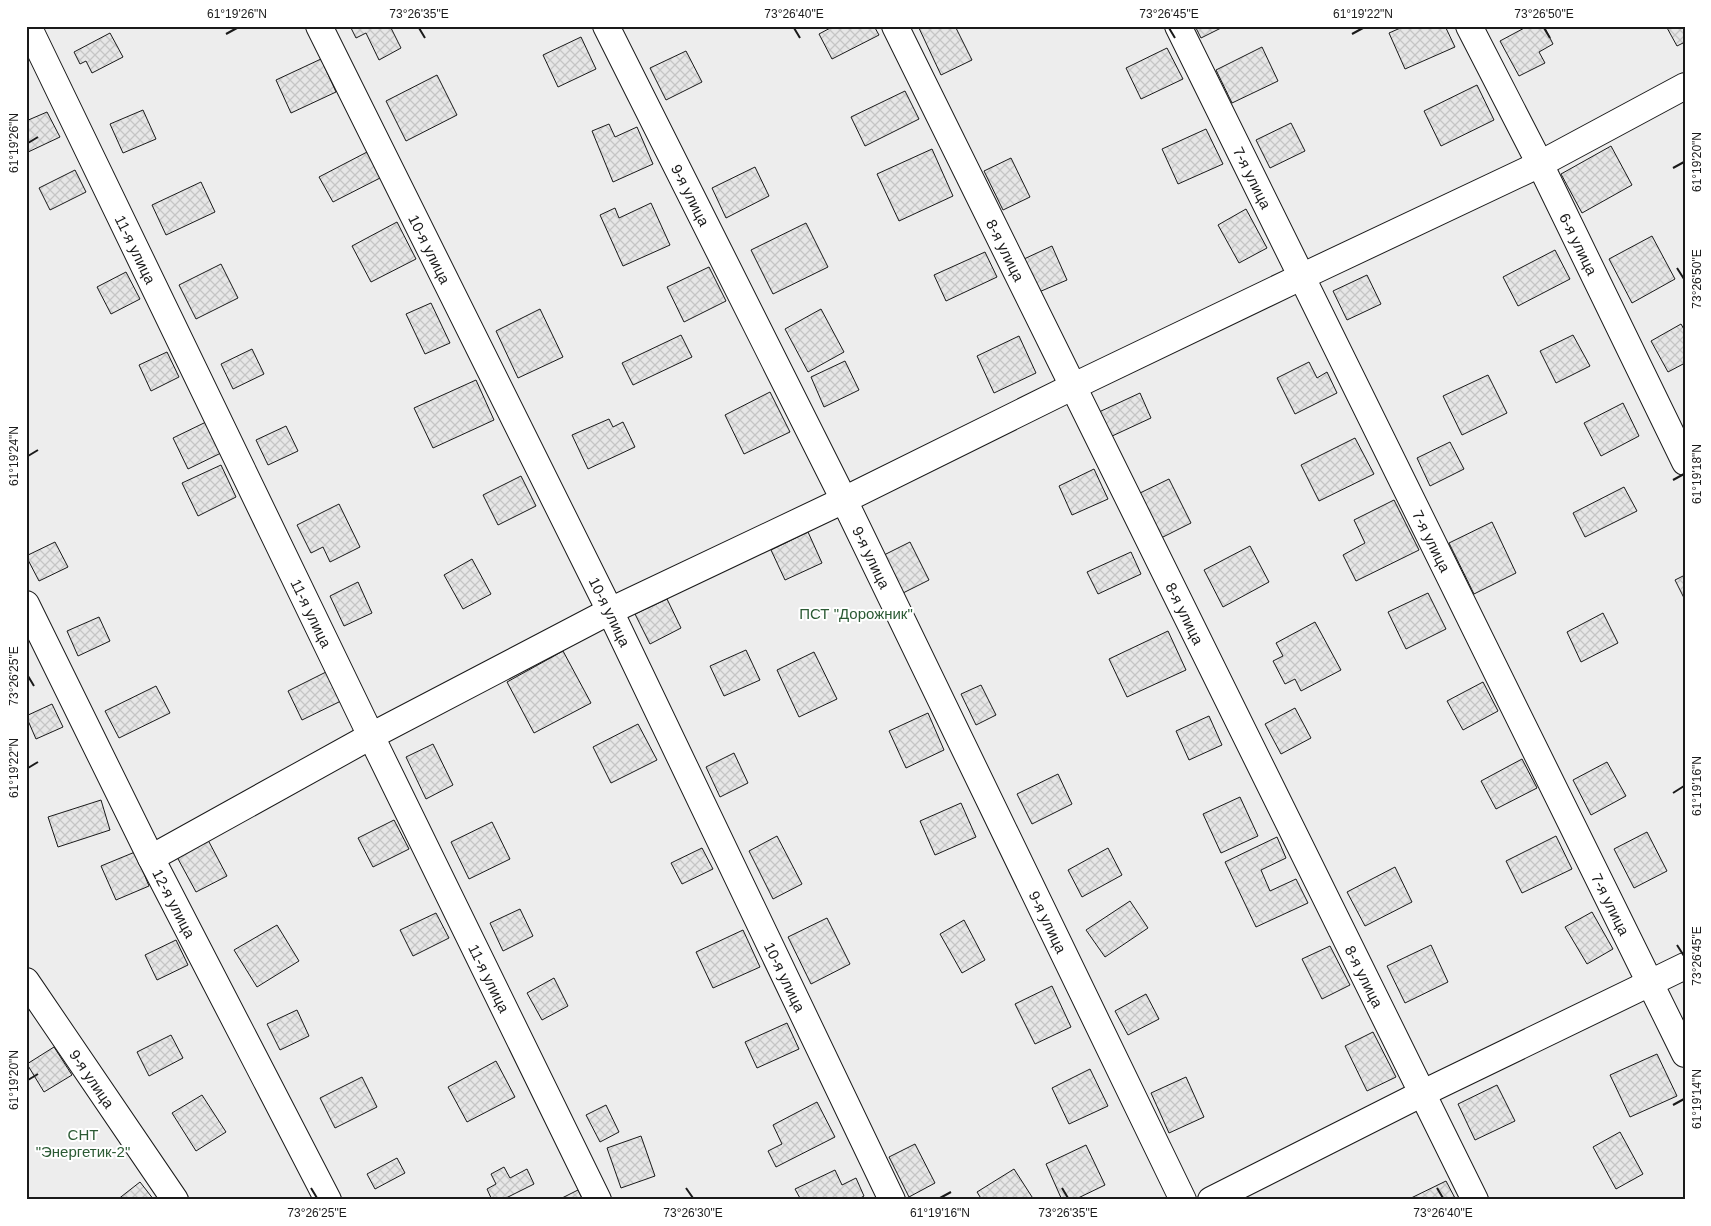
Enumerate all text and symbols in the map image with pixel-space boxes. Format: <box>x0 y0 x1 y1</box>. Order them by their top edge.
text: 61°19'26"N <box>207 7 267 21</box>
text: 73°26'35"E <box>389 7 449 21</box>
text: 73°26'40"E <box>764 7 824 21</box>
text: 73°26'45"E <box>1139 7 1199 21</box>
text: 61°19'22"N <box>1333 7 1393 21</box>
text: 73°26'50"E <box>1514 7 1574 21</box>
text: 61°19'26"N <box>7 113 21 173</box>
text: 61°19'20"N <box>1690 132 1704 192</box>
street label: 7-я улица <box>1230 144 1275 212</box>
street label: 9-я улица <box>668 161 714 229</box>
street label: 6-я улица <box>1557 210 1601 278</box>
street label: 10-я улица <box>406 211 455 287</box>
street label: 11-я улица <box>112 212 160 287</box>
street label: 8-я улица <box>983 216 1028 284</box>
text: 73°26'50"E <box>1690 249 1704 309</box>
text: 61°19'24"N <box>7 426 21 486</box>
text: 61°19'18"N <box>1690 444 1704 504</box>
street label: 7-я улица <box>1409 507 1455 575</box>
street label: 9-я улица <box>849 523 894 592</box>
street label: 10-я улица <box>586 574 634 650</box>
street label: 11-я улица <box>288 576 336 651</box>
street label: 8-я улица <box>1163 579 1208 648</box>
park label: ПСТ "Дорожник" <box>799 605 913 622</box>
text: 73°26'25"E <box>7 646 21 706</box>
text: 61°19'22"N <box>7 738 21 798</box>
text: 61°19'16"N <box>1690 756 1704 816</box>
street label: 12-я улица <box>150 866 200 941</box>
street label: 7-я улица <box>1589 870 1634 938</box>
street label: 9-я улица <box>1026 888 1071 956</box>
text: 73°26'45"E <box>1690 926 1704 986</box>
street label: 10-я улица <box>761 939 809 1015</box>
street label: 11-я улица <box>466 941 514 1016</box>
street label: 8-я улица <box>1342 943 1387 1011</box>
street label: 9-я улица <box>67 1046 119 1112</box>
text: 61°19'20"N <box>7 1050 21 1110</box>
text: 61°19'14"N <box>1690 1069 1704 1129</box>
park label: СHТ "Энергетик-2" <box>36 1126 130 1160</box>
text: 73°26'25"E <box>287 1206 347 1220</box>
text: 73°26'30"E <box>663 1206 723 1220</box>
text: 61°19'16"N <box>910 1206 970 1220</box>
text: 73°26'35"E <box>1038 1206 1098 1220</box>
text: 73°26'40"E <box>1413 1206 1473 1220</box>

